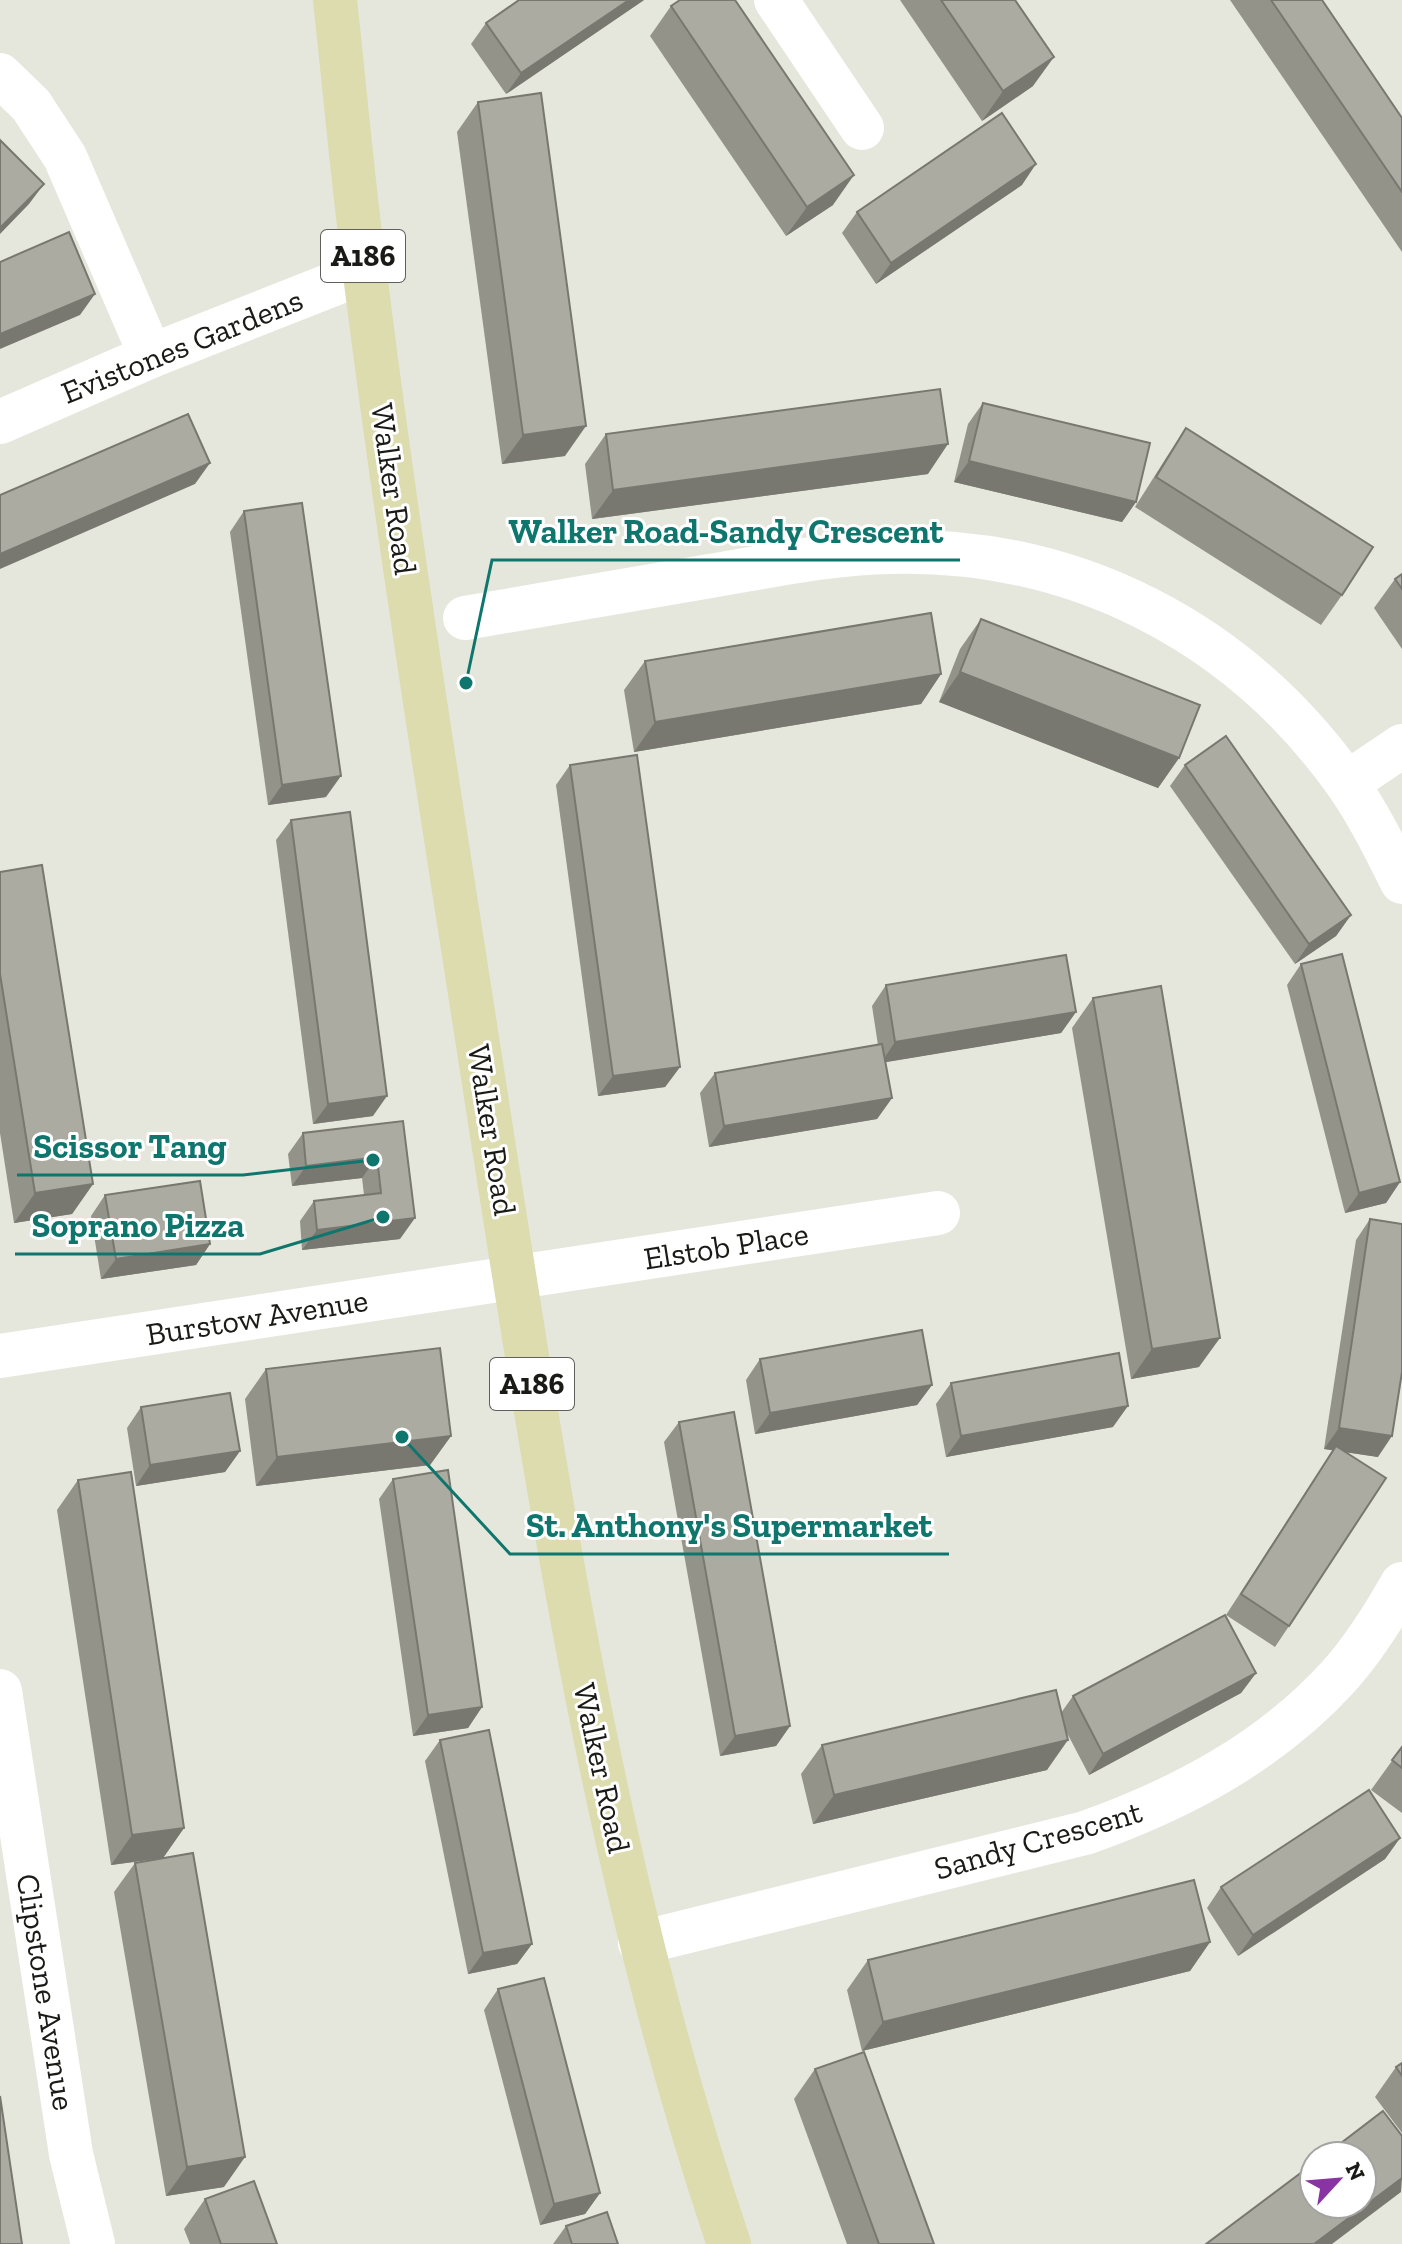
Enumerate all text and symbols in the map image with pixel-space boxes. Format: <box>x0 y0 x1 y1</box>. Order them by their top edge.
road number: A186 <box>321 230 405 282</box>
street label: Evistones Gardens <box>56 280 308 412</box>
street label: Walker Road <box>363 401 425 578</box>
callout: Walker Road-Sandy Crescent <box>492 502 960 560</box>
text: Walker Road-Sandy Crescent <box>509 511 944 552</box>
street label: Walker Road <box>460 1042 524 1219</box>
callout: Scissor Tang <box>17 1117 243 1175</box>
text: Scissor Tang <box>33 1126 227 1167</box>
callout: Soprano Pizza <box>15 1196 260 1254</box>
text: Soprano Pizza <box>32 1205 244 1246</box>
street label: Elstob Place <box>641 1214 811 1278</box>
street label: Burstow Avenue <box>143 1281 371 1353</box>
road number: A186 <box>490 1358 574 1410</box>
callout: St. Anthony's Supermarket <box>510 1496 949 1554</box>
text: St. Anthony's Supermarket <box>526 1505 933 1546</box>
street label: Walker Road <box>565 1680 639 1857</box>
street label: Sandy Crescent <box>930 1792 1146 1888</box>
street label: Clipstone Avenue <box>9 1871 83 2113</box>
north arrow <box>1298 2140 1378 2220</box>
text: N <box>1340 2158 1371 2185</box>

